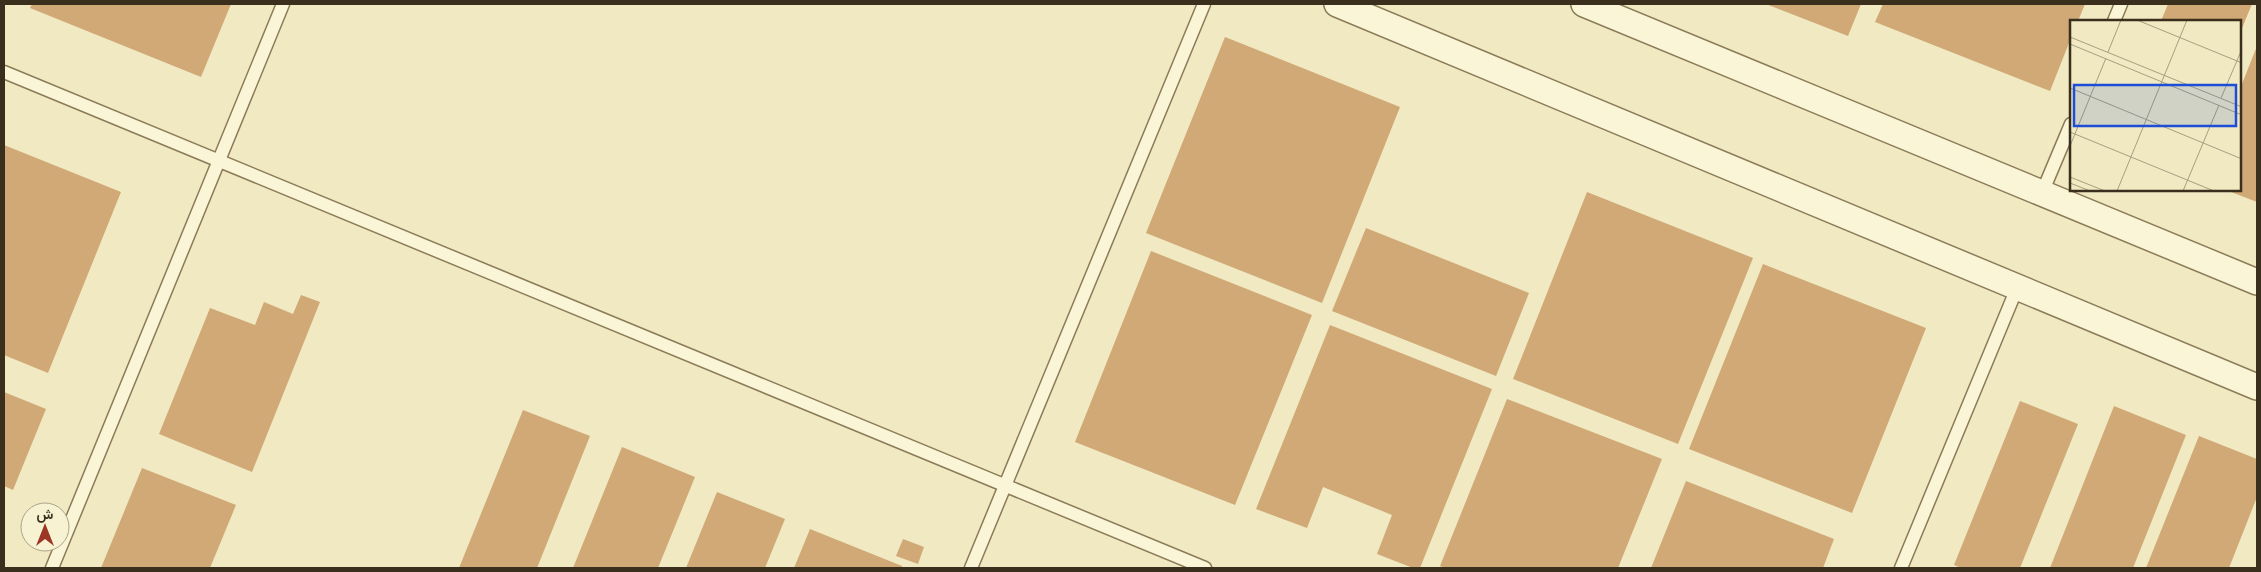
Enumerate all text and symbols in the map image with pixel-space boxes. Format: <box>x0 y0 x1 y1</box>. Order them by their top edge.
inset map <box>2070 20 2241 191</box>
north arrow <box>20 502 70 552</box>
text: ش <box>37 505 54 527</box>

